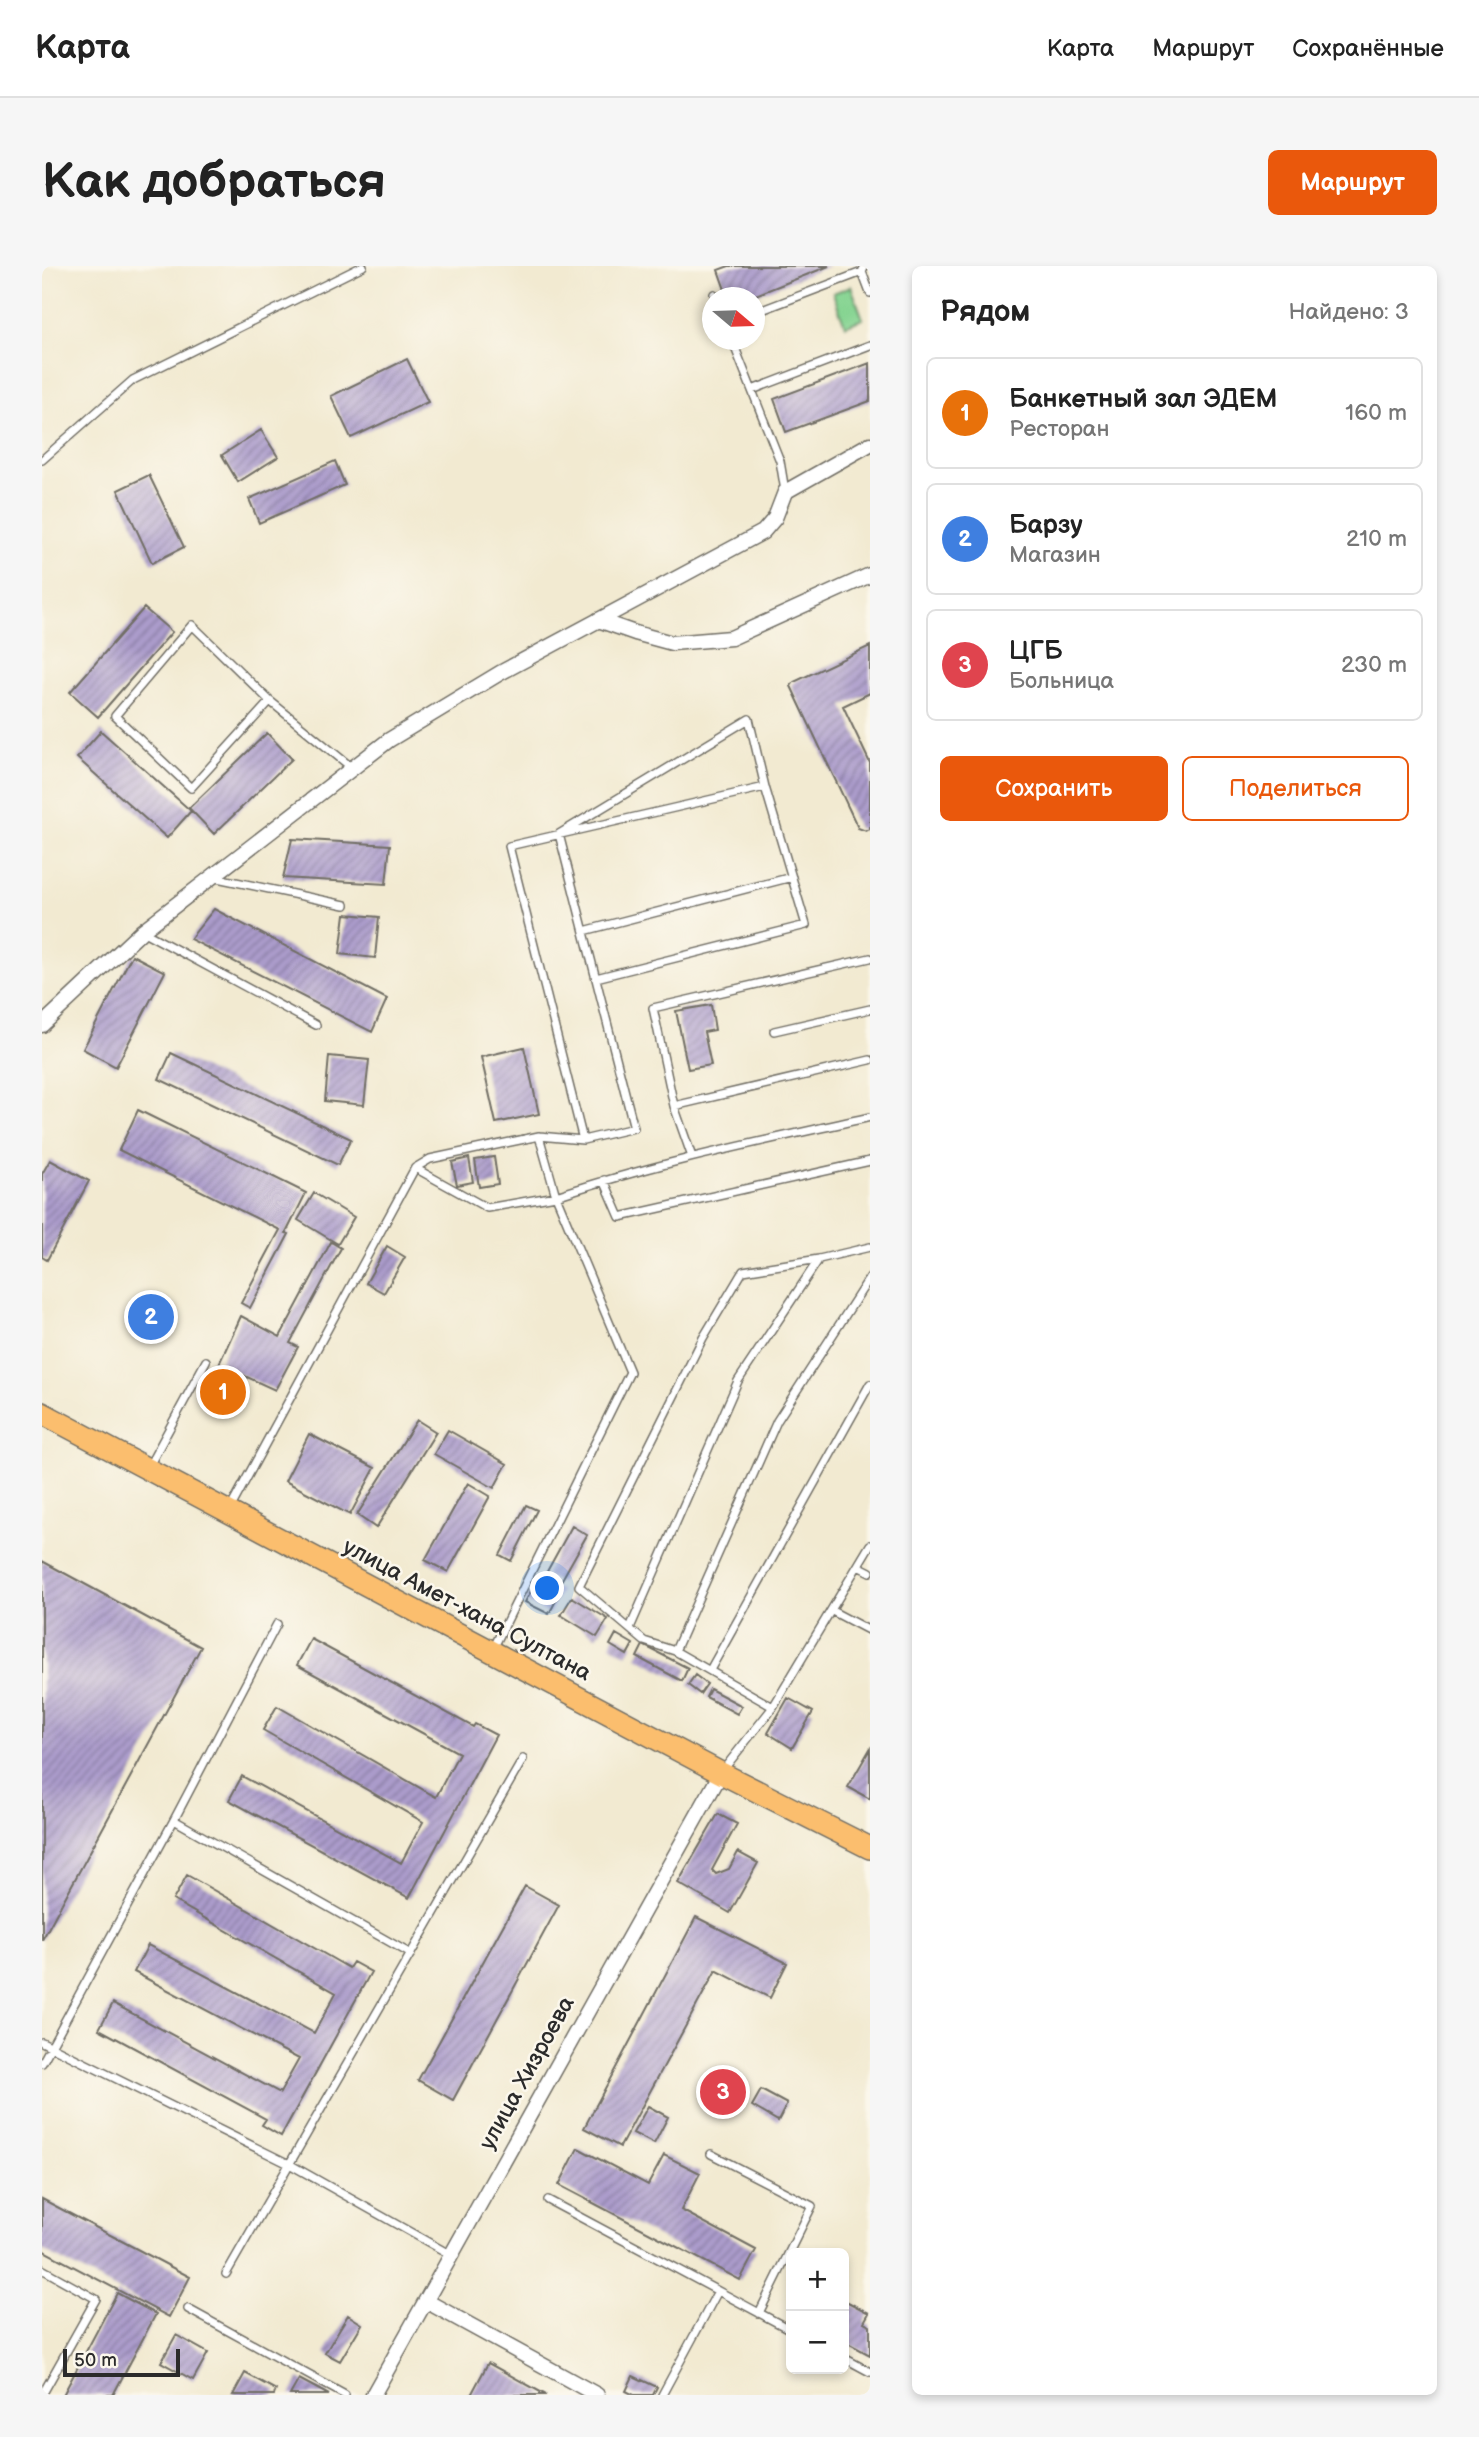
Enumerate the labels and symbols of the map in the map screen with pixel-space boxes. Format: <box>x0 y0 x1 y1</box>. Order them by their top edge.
north arrow <box>702 287 765 350</box>
pin: 2 <box>128 1291 174 1343</box>
pin: 1 <box>200 1366 246 1418</box>
street label: улица Амет-хана Султана <box>338 1533 596 1688</box>
your location <box>530 1571 564 1605</box>
street label: улица Хизроева <box>473 1991 581 2155</box>
pin: 3 <box>700 2066 746 2118</box>
scale bar <box>63 2346 180 2378</box>

